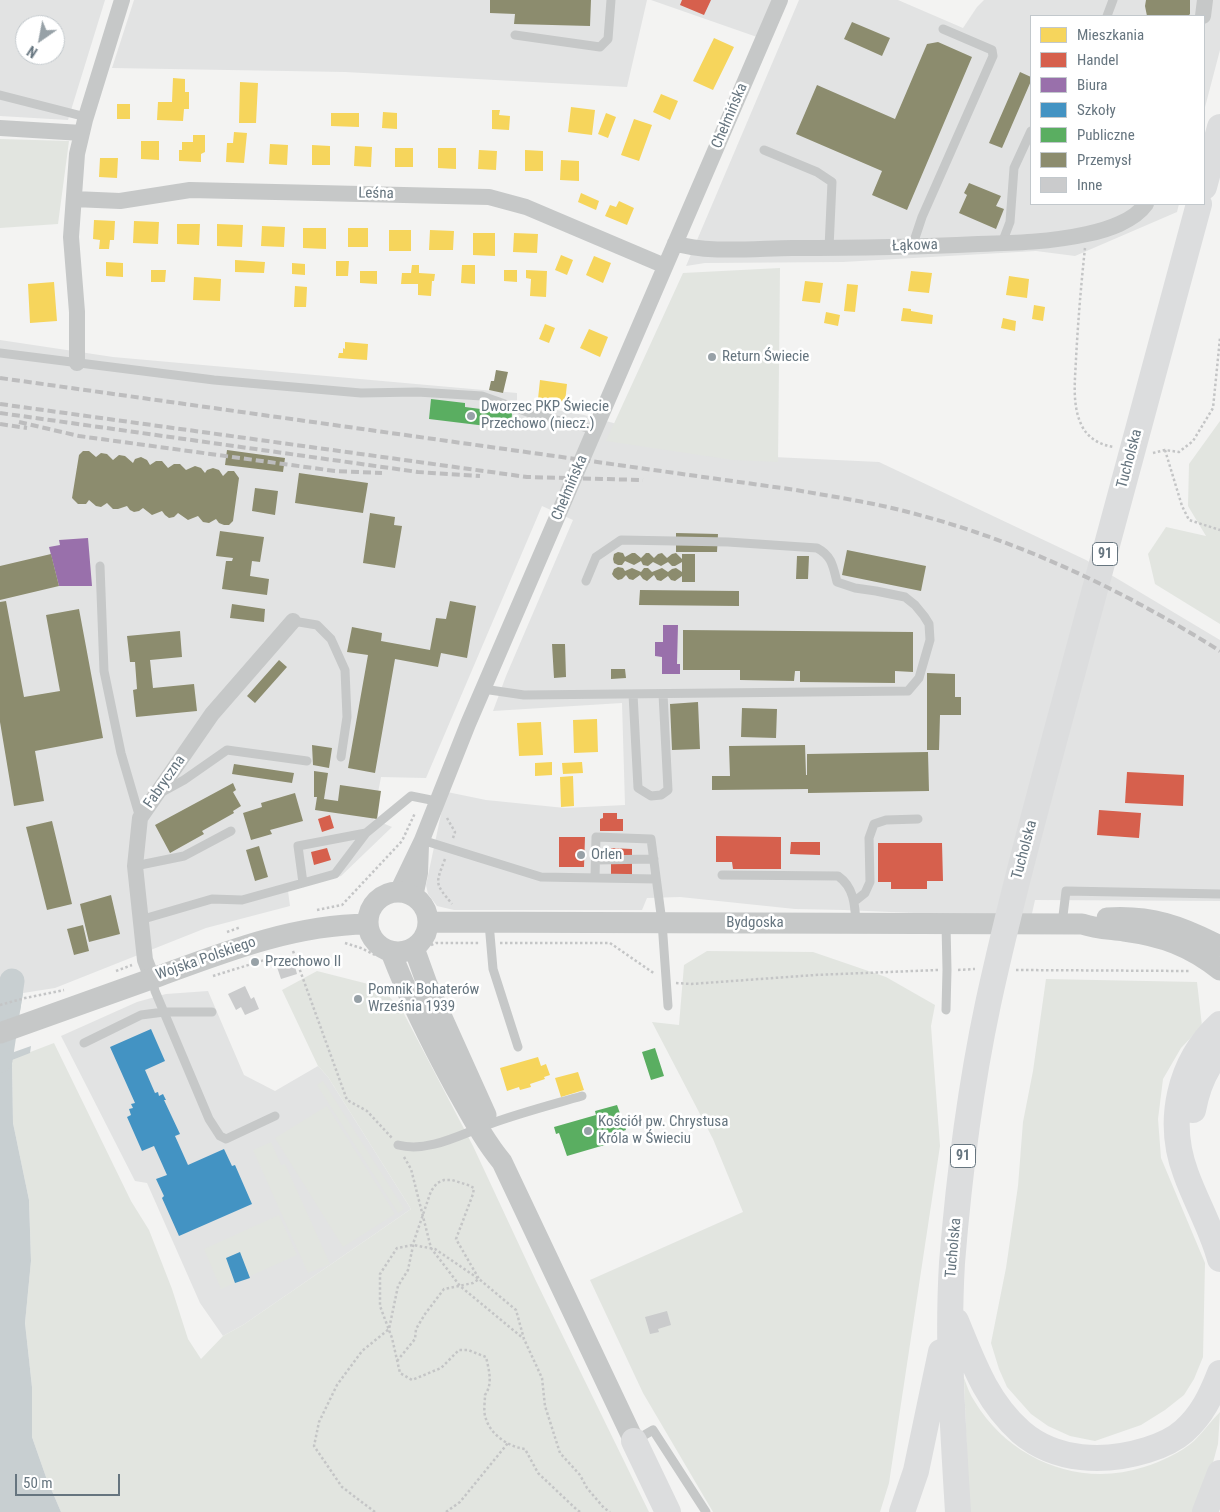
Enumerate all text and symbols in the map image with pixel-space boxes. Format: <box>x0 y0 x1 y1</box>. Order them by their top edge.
north arrow <box>15 15 65 65</box>
legend <box>1030 15 1205 205</box>
text: Mieszkania <box>1077 26 1144 44</box>
text: N <box>24 43 40 61</box>
text: Handel <box>1077 51 1119 69</box>
text: Biura <box>1077 76 1107 94</box>
street label: Chełmińska <box>708 81 752 151</box>
text: Szkoły <box>1077 101 1116 119</box>
text: Publiczne <box>1077 126 1135 144</box>
text: Przemysł <box>1077 151 1132 169</box>
text: Inne <box>1077 176 1102 194</box>
street label: Leśna <box>358 185 394 203</box>
street label: Łąkowa <box>892 236 938 256</box>
place label: Return Świecie <box>722 348 809 366</box>
marker: Return Świecie <box>706 351 718 363</box>
place label: Dworzec PKP Świecie Przechowo (niecz.) <box>481 398 609 433</box>
marker: Dworzec PKP Świecie Przechowo (niecz.) <box>465 410 477 422</box>
street label: Tucholska <box>1114 428 1146 490</box>
street label: Chełmińska <box>548 453 592 523</box>
road number: 91 <box>1092 542 1118 566</box>
street label: Fabryczna <box>140 752 190 812</box>
street label: Tucholska <box>1009 819 1041 881</box>
place label: Orlen <box>591 846 622 864</box>
marker: Orlen <box>575 849 587 861</box>
street label: Bydgoska <box>726 914 784 932</box>
street label: Wojska Polskiego <box>154 933 258 985</box>
place label: Przechowo II <box>265 953 341 971</box>
marker: Przechowo II <box>249 956 261 968</box>
place label: Pomnik Bohaterów Września 1939 <box>368 981 479 1016</box>
marker: Pomnik Bohaterów Września 1939 <box>352 993 364 1005</box>
place label: Kościół pw. Chrystusa Króla w Świeciu <box>598 1113 728 1148</box>
marker: Kościół pw. Chrystusa Króla w Świeciu <box>582 1125 594 1137</box>
road number: 91 <box>950 1144 976 1168</box>
street label: Tucholska <box>942 1217 966 1279</box>
scale bar <box>18 1464 122 1496</box>
text: 50 m <box>23 1474 53 1492</box>

